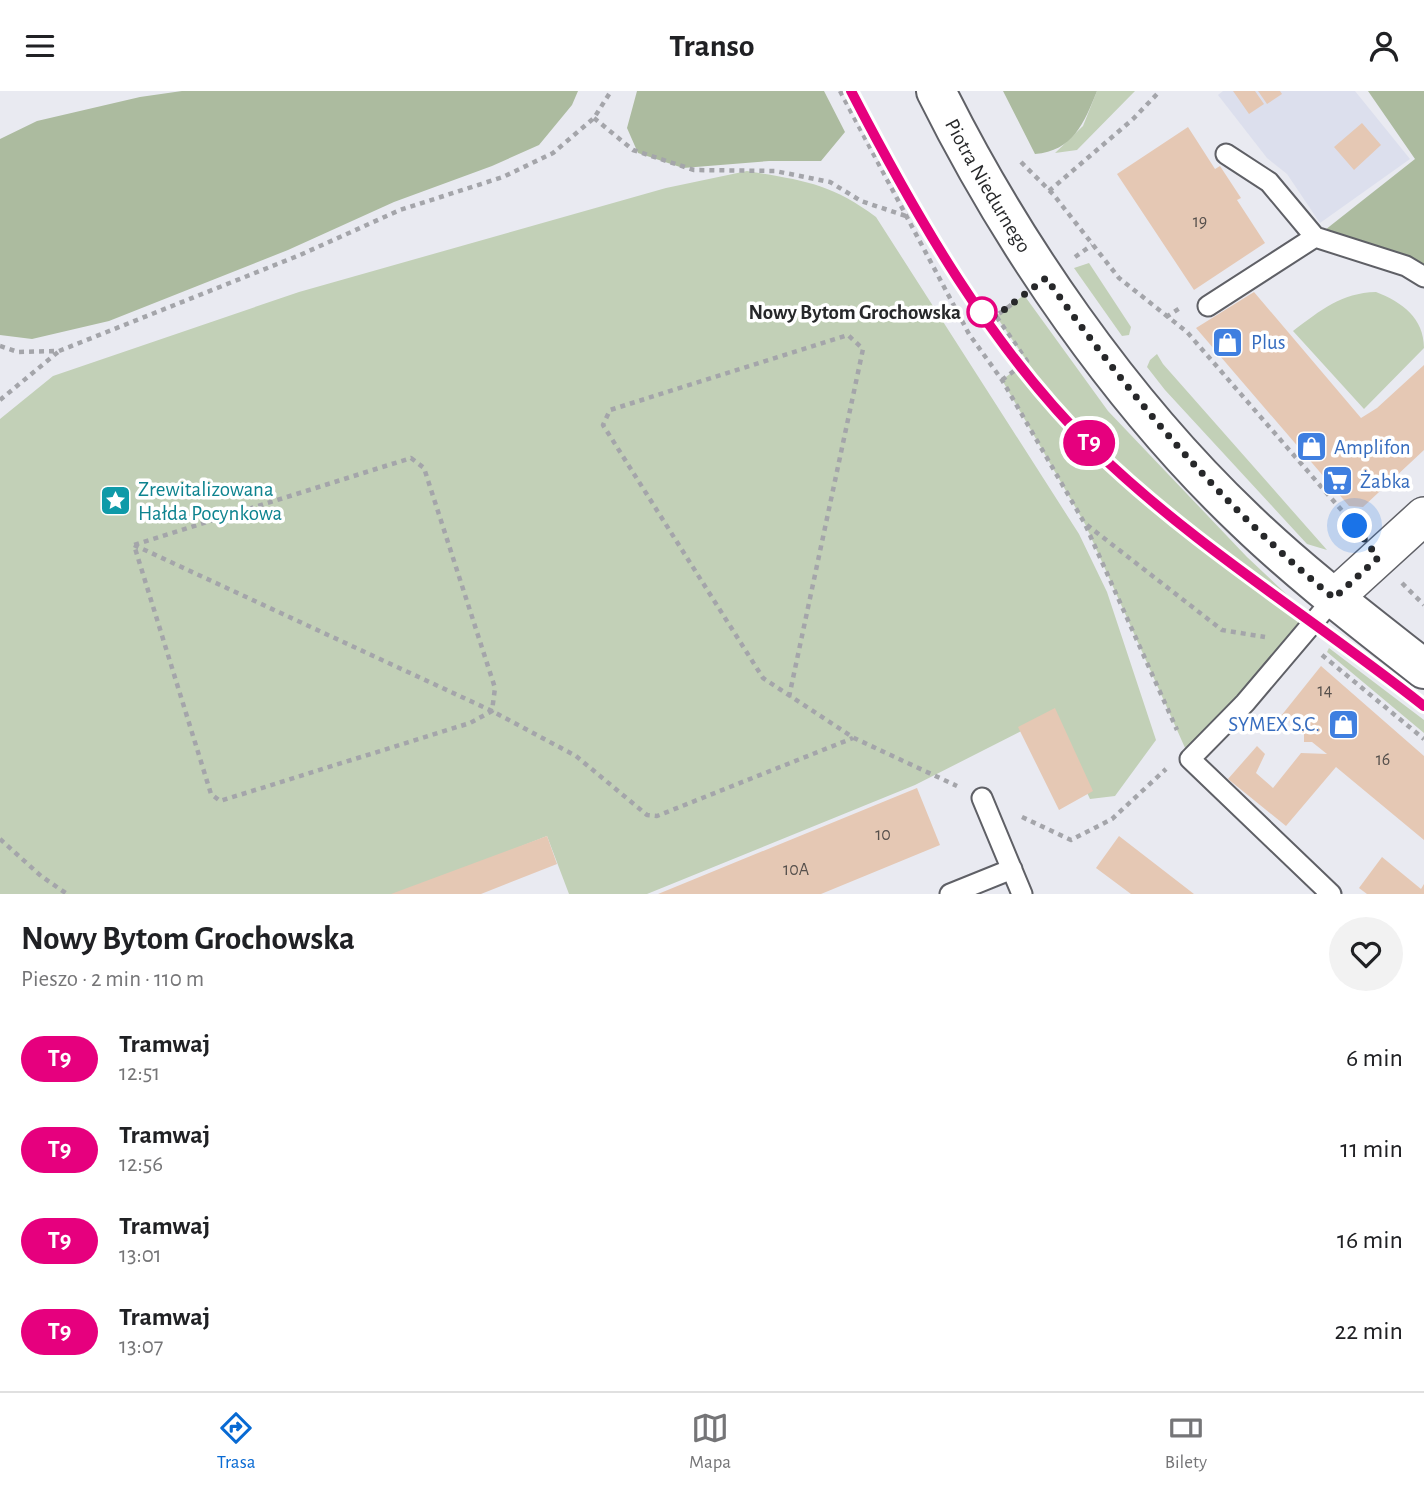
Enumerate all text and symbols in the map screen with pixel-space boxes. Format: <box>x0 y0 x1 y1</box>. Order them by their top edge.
icon: menu <box>21 27 59 65</box>
icon: person <box>1365 27 1403 65</box>
text: Transo <box>669 30 755 62</box>
street label: Piotra Niedurnego <box>941 115 1035 256</box>
house number: 19 <box>1193 213 1207 231</box>
marker: Nowy Bytom Grochowska <box>967 297 997 327</box>
place label: Nowy Bytom Grochowska <box>749 302 961 323</box>
shop icon: Plus <box>1211 325 1245 359</box>
place label: Plus <box>1251 332 1286 353</box>
line badge: T9 <box>1058 420 1120 466</box>
shop icon: Amplifon <box>1294 430 1328 464</box>
text: T9 <box>1077 431 1101 455</box>
place label: Amplifon <box>1334 437 1411 458</box>
supermarket icon: Żabka <box>1320 464 1354 498</box>
place label: Żabka <box>1360 470 1411 492</box>
place label: Zrewitalizowana Hałda Pocynkowa <box>138 479 282 524</box>
place icon: Zrewitalizowana Hałda Pocynkowa <box>98 484 132 518</box>
your location <box>1337 508 1372 543</box>
house number: 14 <box>1318 682 1333 700</box>
shop icon: SYMEX S.C. <box>1326 707 1360 741</box>
place label: SYMEX S.C. <box>1228 714 1320 735</box>
house number: 16 <box>1376 751 1390 769</box>
house number: 10 <box>875 826 891 844</box>
house number: 10A <box>783 861 810 879</box>
button: heart <box>1329 917 1403 991</box>
text: Nowy Bytom Grochowska <box>21 923 355 956</box>
text: Pieszo · 2 min · 110 m <box>21 968 204 991</box>
text: Tramwaj <box>119 1031 210 1057</box>
text: 6 min <box>1346 1045 1403 1071</box>
text: T9 <box>48 1047 71 1071</box>
text: 12:51 <box>119 1062 160 1085</box>
text: Tramwaj <box>119 1122 210 1148</box>
text: 11 min <box>1340 1136 1403 1162</box>
text: T9 <box>48 1138 71 1162</box>
text: 12:56 <box>119 1153 163 1176</box>
text: Tramwaj <box>119 1213 210 1239</box>
text: 16 min <box>1337 1227 1403 1253</box>
text: T9 <box>48 1229 71 1253</box>
text: 13:01 <box>119 1244 162 1267</box>
text: Tramwaj <box>119 1304 210 1330</box>
text: 22 min <box>1335 1318 1403 1344</box>
text: T9 <box>48 1320 71 1344</box>
text: 13:07 <box>119 1335 163 1358</box>
tab: Trasa <box>217 1409 255 1474</box>
tab: Mapa <box>689 1409 731 1474</box>
tab: Bilety <box>1165 1409 1207 1474</box>

